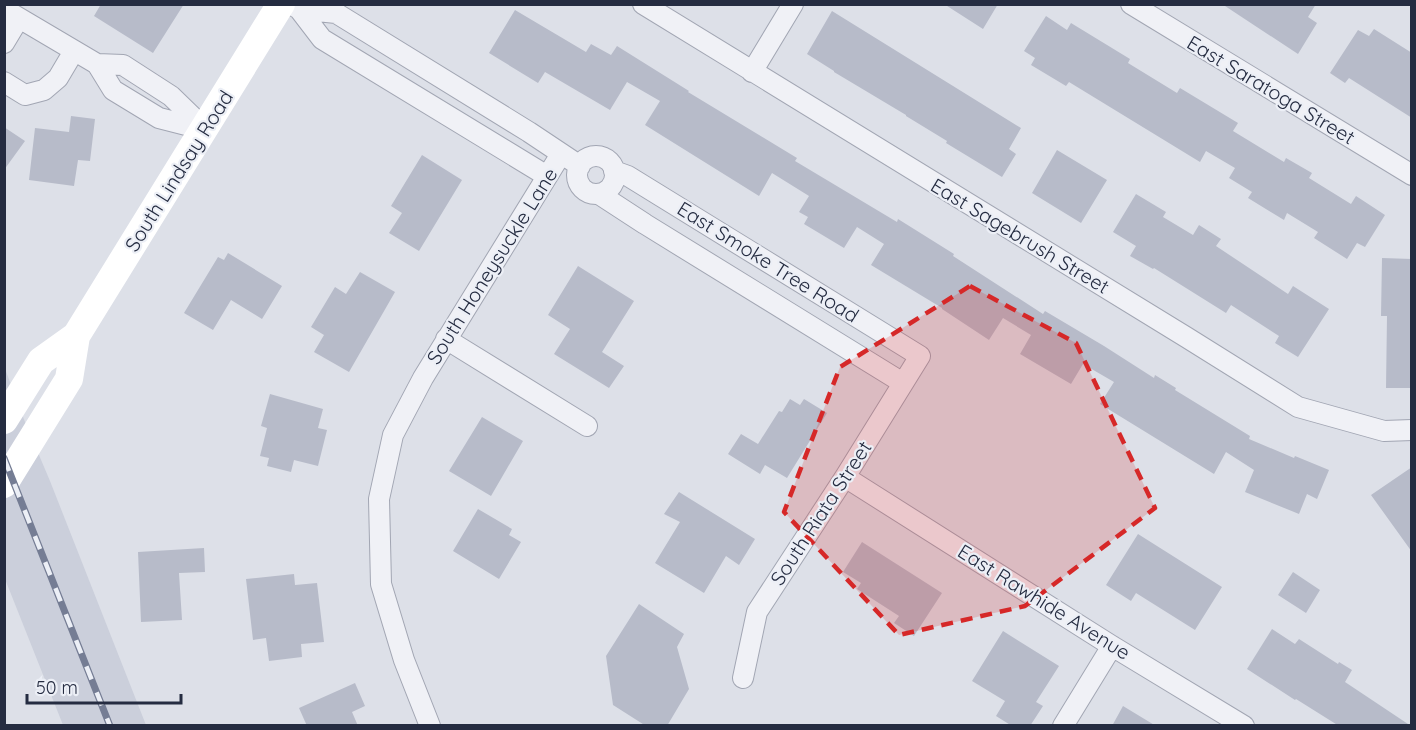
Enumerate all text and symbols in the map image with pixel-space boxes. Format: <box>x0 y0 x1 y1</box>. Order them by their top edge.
street label: East Saratoga Street <box>1183 30 1360 150</box>
street label: South Lindsay Road <box>119 86 238 256</box>
street label: South Honeysuckle Lane <box>421 163 562 369</box>
street label: East Sagebrush Street <box>926 172 1114 299</box>
street label: East Smoke Tree Road <box>673 195 864 328</box>
street label: South Riata Street <box>765 436 877 590</box>
street label: East Rawhide Avenue <box>953 538 1135 665</box>
scale bar <box>27 667 182 705</box>
text: 50 m <box>36 676 78 699</box>

